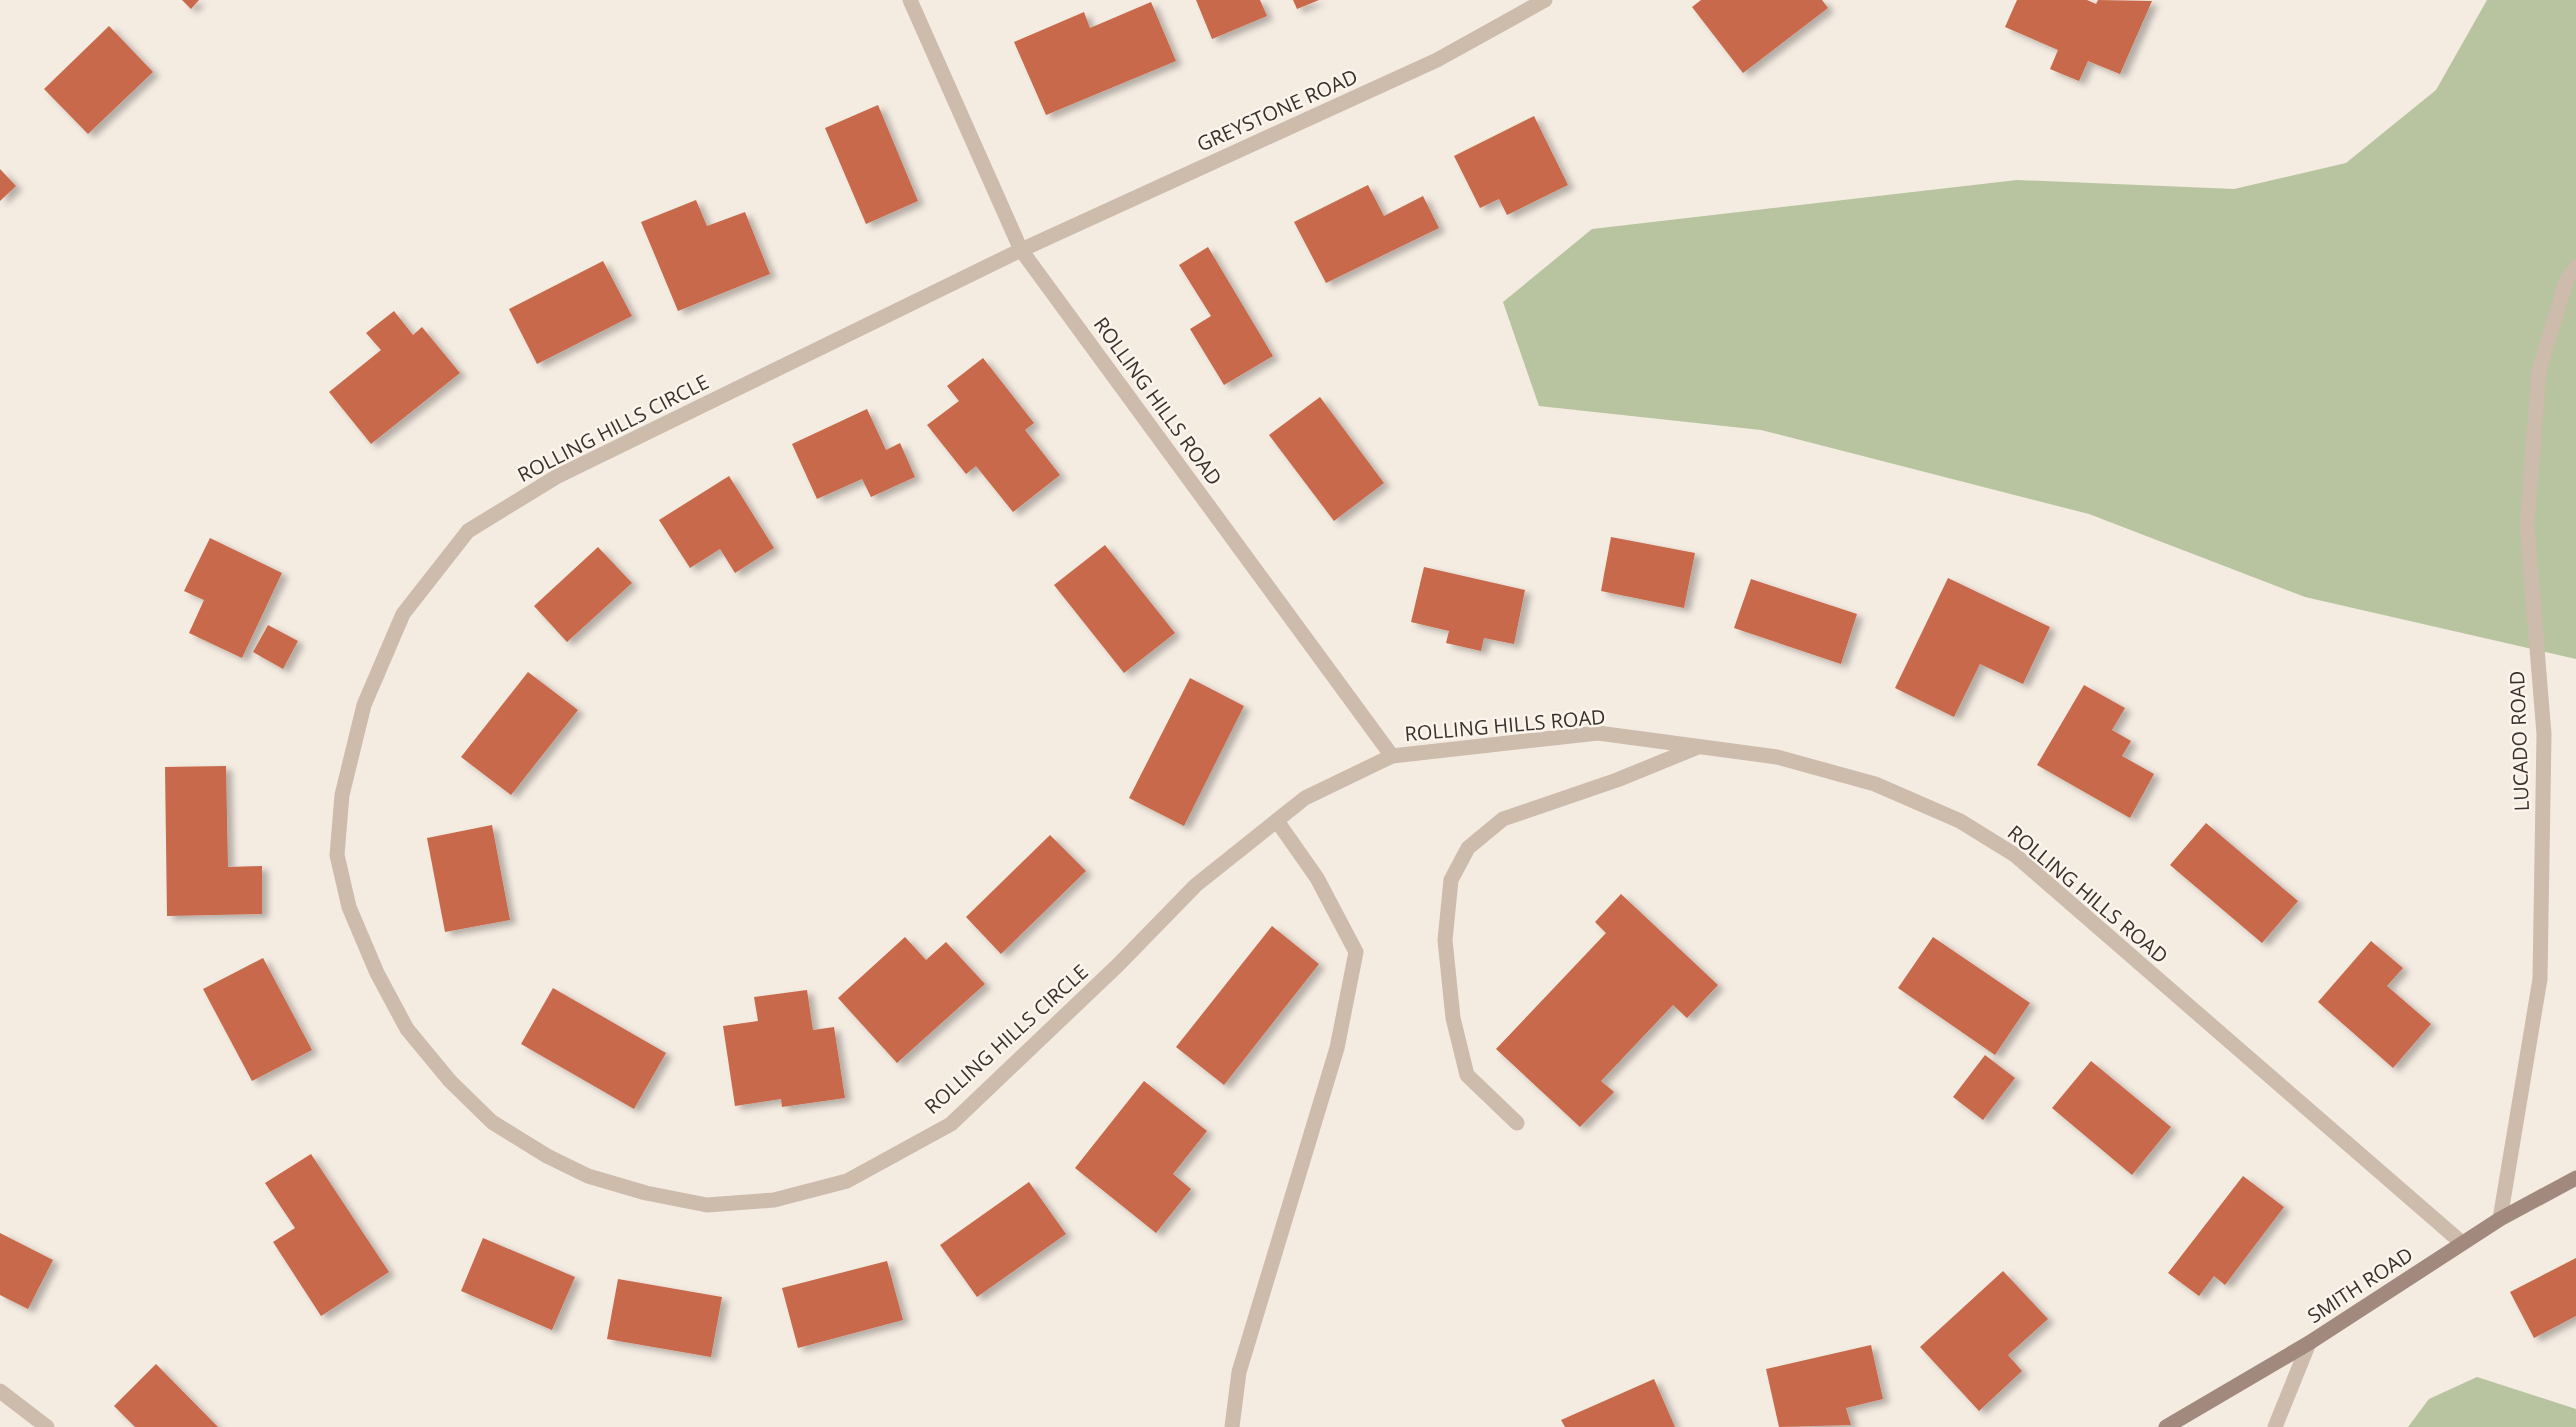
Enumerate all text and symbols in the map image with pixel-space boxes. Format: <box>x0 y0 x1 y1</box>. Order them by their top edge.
street label: GREYSTONE ROAD <box>1192 62 1362 158</box>
street label: ROLLING HILLS ROAD <box>1088 312 1228 490</box>
street label: ROLLING HILLS CIRCLE <box>513 368 713 488</box>
street label: LUCADO ROAD <box>2503 670 2535 812</box>
street label: ROLLING HILLS ROAD <box>1403 703 1607 747</box>
street label: ROLLING HILLS ROAD <box>2002 819 2174 969</box>
street label: ROLLING HILLS CIRCLE <box>918 958 1094 1120</box>
street label: SMITH ROAD <box>2302 1241 2418 1329</box>

